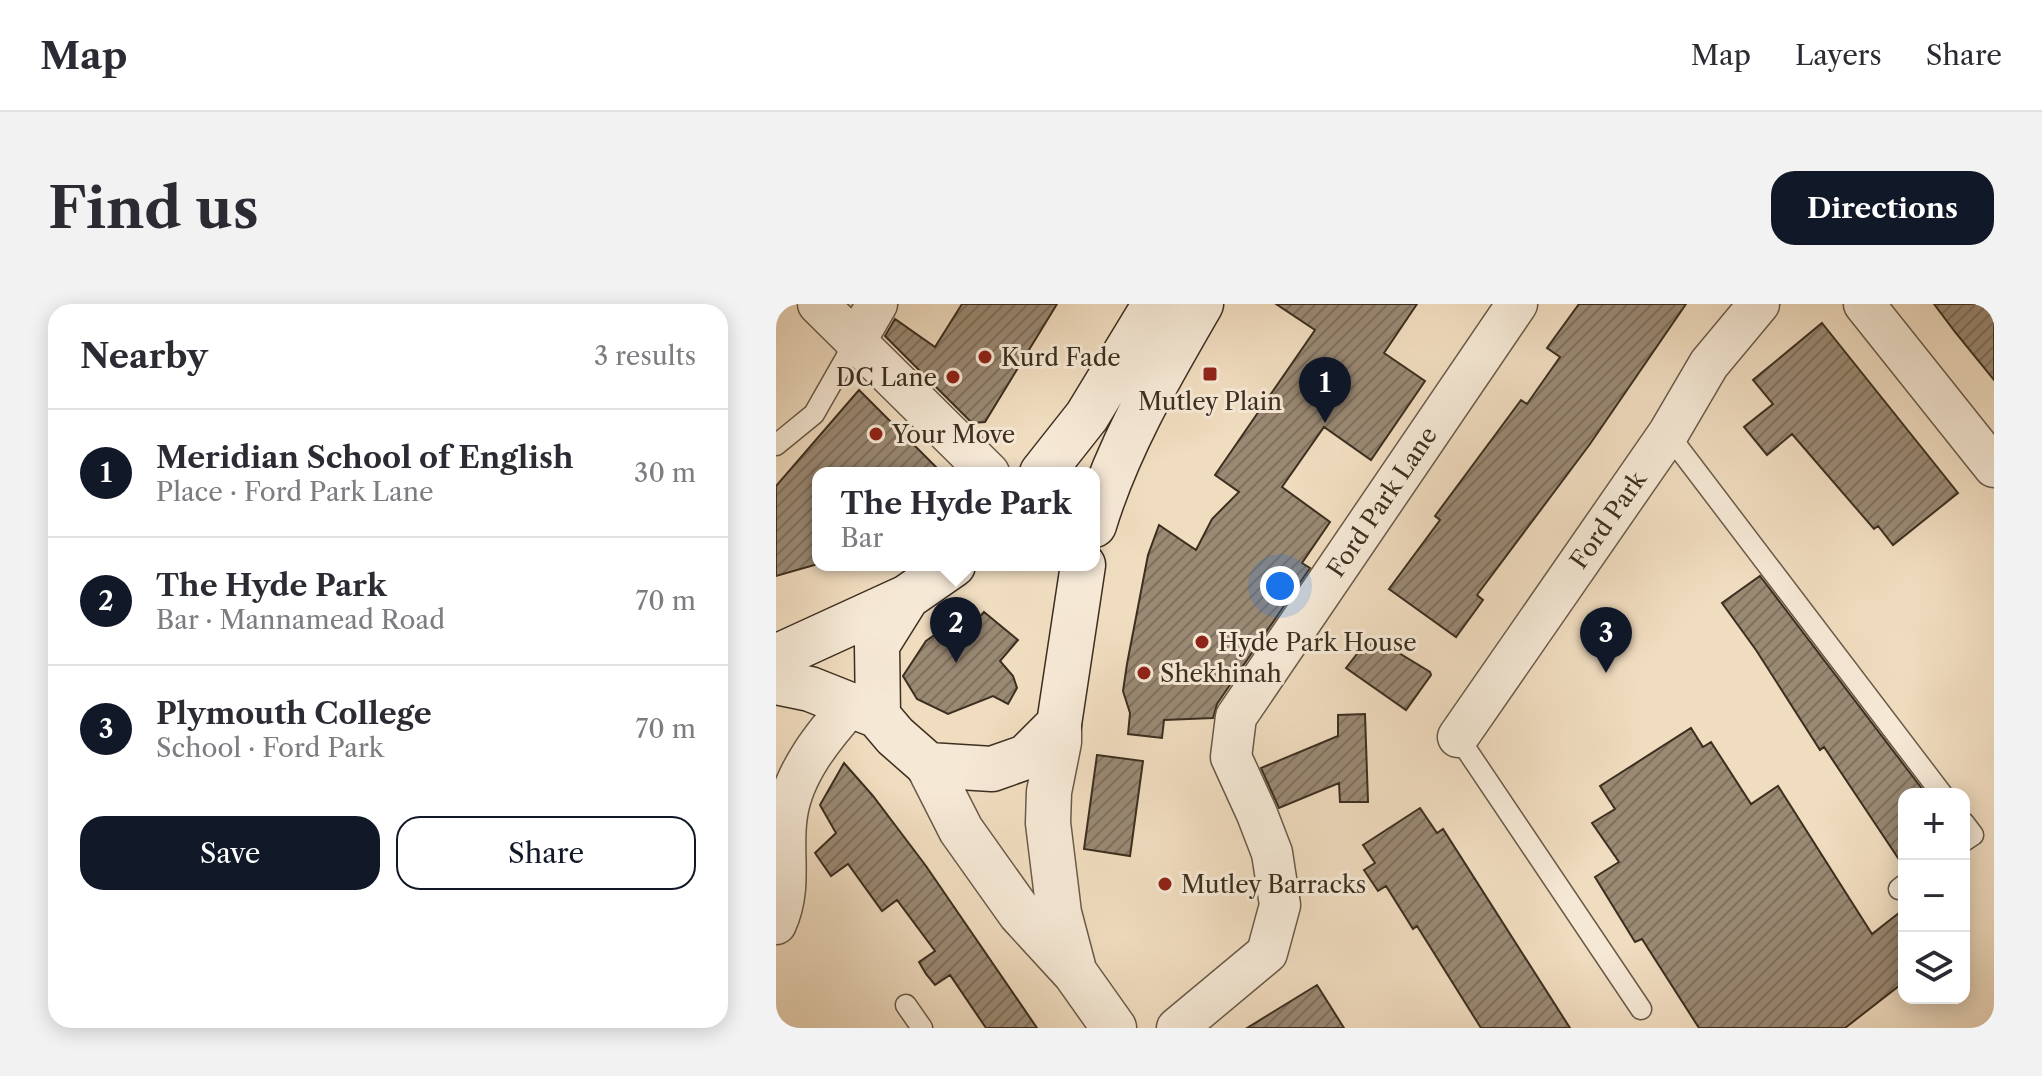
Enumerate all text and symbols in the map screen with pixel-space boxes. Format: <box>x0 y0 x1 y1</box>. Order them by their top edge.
text: Map <box>40 32 128 79</box>
text: Map <box>1691 38 1751 72</box>
text: Layers <box>1795 38 1882 72</box>
text: Share <box>1926 38 2002 72</box>
button: Directions <box>1771 171 1994 245</box>
text: Find us <box>48 174 259 243</box>
text: Nearby <box>80 335 208 377</box>
text: 3 results <box>594 340 696 372</box>
place label: Kurd Fade <box>1001 343 1121 372</box>
marker: Kurd Fade <box>976 348 994 366</box>
pin: 1 <box>1299 357 1351 423</box>
place label: DC Lane <box>836 363 937 392</box>
marker: Mutley Plain <box>1201 365 1219 383</box>
marker: DC Lane <box>944 368 962 386</box>
place label: Mutley Plain <box>1138 387 1282 416</box>
place label: Your Move <box>891 420 1015 449</box>
street label: Ford Park Lane <box>1321 421 1443 583</box>
marker: Your Move <box>867 425 885 443</box>
text: Meridian School of English <box>156 439 574 476</box>
text: 1 <box>100 457 112 489</box>
text: 30 m <box>634 457 696 489</box>
street label: Ford Park <box>1564 465 1653 574</box>
popup <box>812 467 1100 571</box>
text: Place · Ford Park Lane <box>156 476 434 508</box>
text: The Hyde Park <box>841 485 1071 522</box>
text: Bar <box>841 522 883 554</box>
your location <box>1260 566 1300 606</box>
text: The Hyde Park <box>156 567 387 604</box>
text: 2 <box>98 585 114 617</box>
text: 70 m <box>636 585 696 617</box>
pin: 2 <box>930 597 982 663</box>
text: Bar · Mannamead Road <box>156 604 445 636</box>
pin: 3 <box>1580 607 1632 673</box>
place label: Hyde Park House <box>1218 628 1417 657</box>
marker: Hyde Park House <box>1193 633 1211 651</box>
place label: Shekhinah <box>1160 659 1282 688</box>
marker: Shekhinah <box>1135 664 1153 682</box>
text: Plymouth College <box>156 695 432 732</box>
text: 3 <box>99 713 113 745</box>
text: 70 m <box>636 713 696 745</box>
text: School · Ford Park <box>156 732 384 764</box>
map controls <box>1898 788 1970 1004</box>
button: + <box>1898 788 1970 860</box>
button: Save <box>80 816 380 890</box>
button: Share <box>396 816 696 890</box>
button: − <box>1898 860 1970 932</box>
place label: Mutley Barracks <box>1181 870 1366 899</box>
marker: Mutley Barracks <box>1156 875 1174 893</box>
button: layers <box>1898 932 1970 1004</box>

